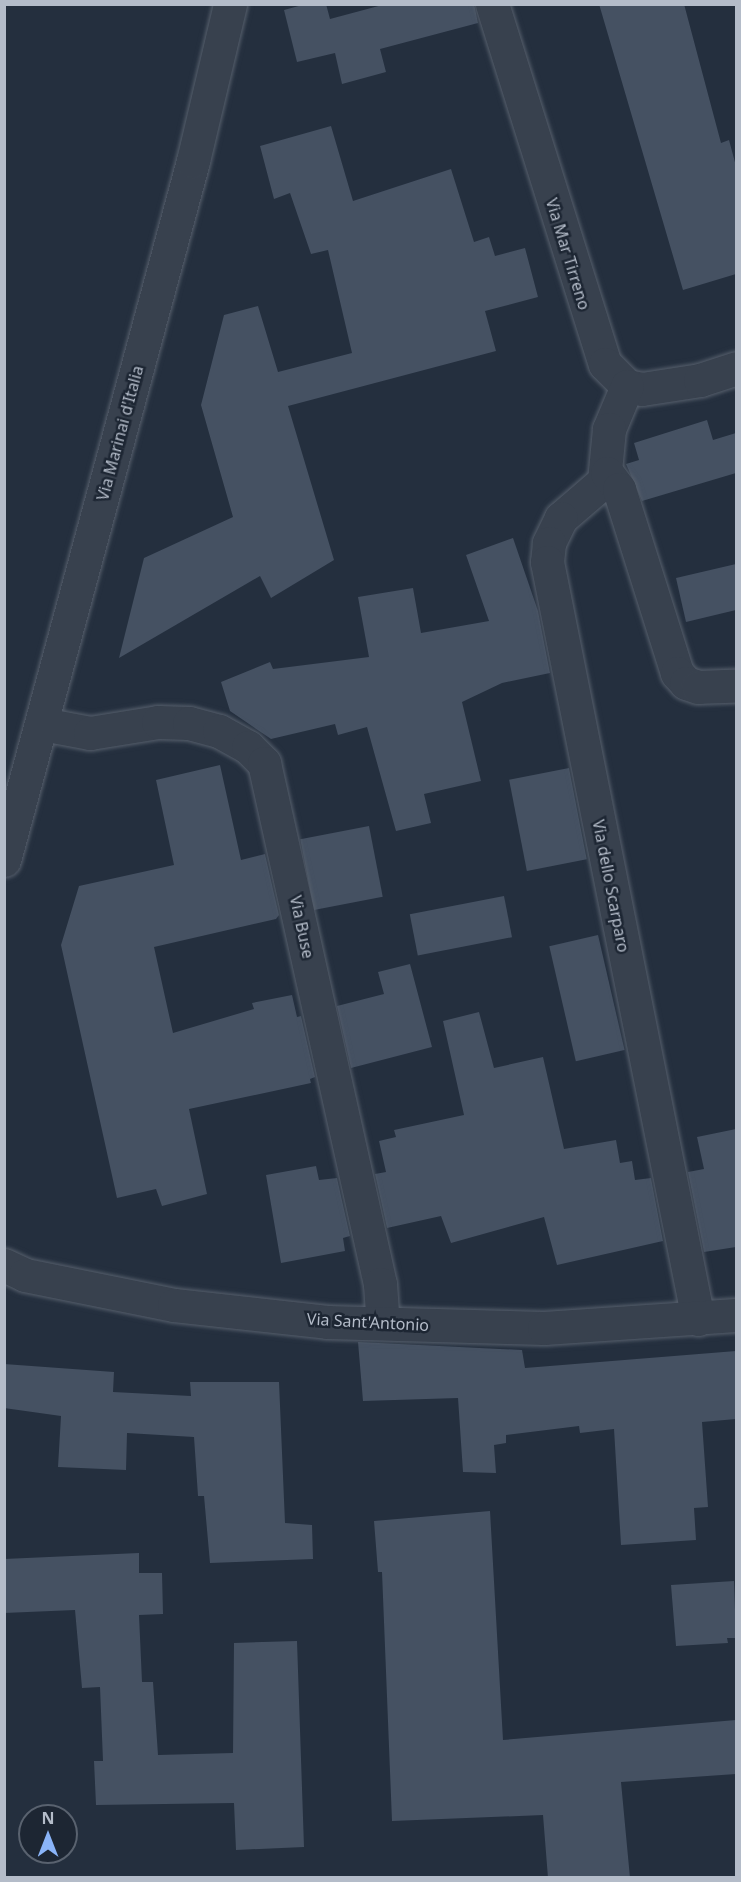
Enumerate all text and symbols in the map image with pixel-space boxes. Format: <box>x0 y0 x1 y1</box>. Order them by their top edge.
street label: Via Mar Tirreno <box>542 196 594 312</box>
street label: Via Marinai d'Italia <box>93 363 147 503</box>
street label: Via dello Scarparo <box>589 818 633 954</box>
street label: Via Buse <box>286 894 318 960</box>
street label: Via Sant'Antonio <box>306 1309 430 1335</box>
north arrow <box>18 1804 78 1864</box>
text: N <box>41 1807 55 1829</box>

